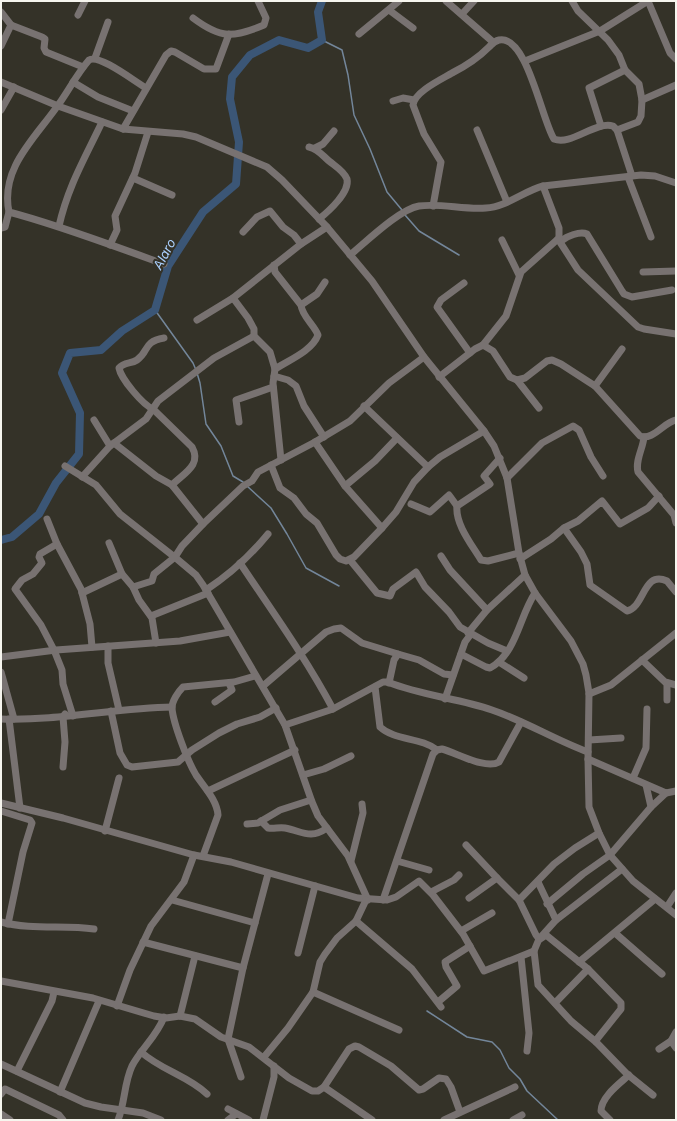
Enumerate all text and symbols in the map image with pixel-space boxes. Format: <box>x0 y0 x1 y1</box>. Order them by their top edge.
water label: Alaro <box>149 236 179 273</box>

